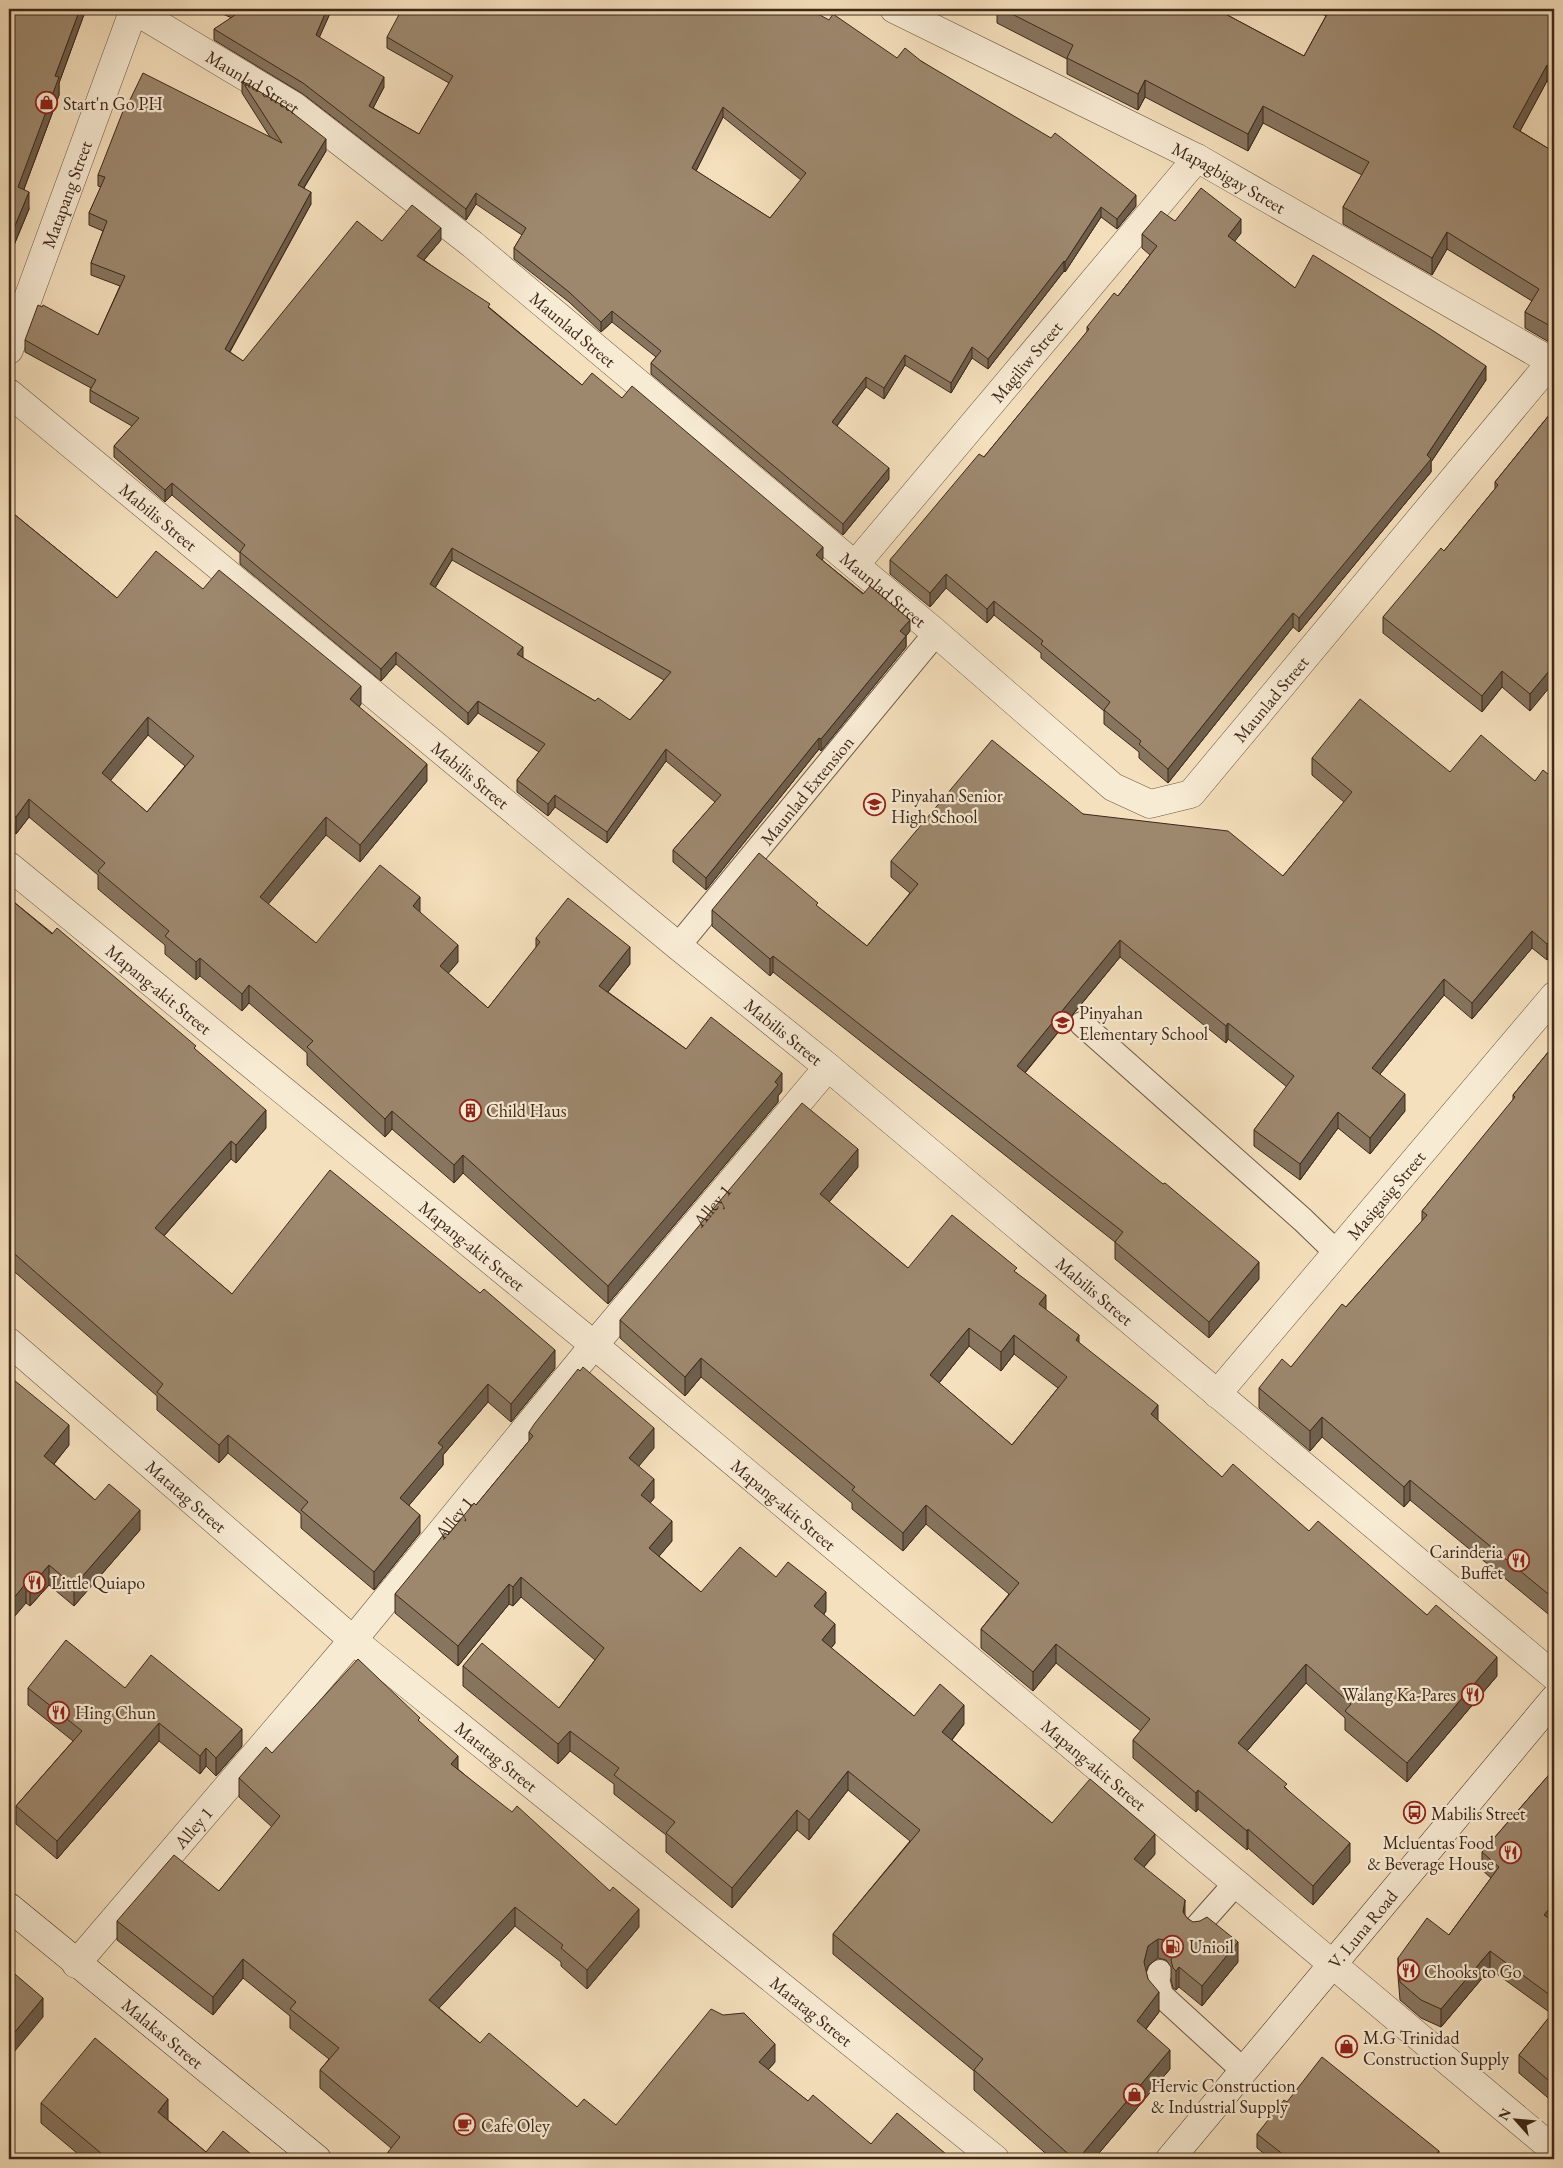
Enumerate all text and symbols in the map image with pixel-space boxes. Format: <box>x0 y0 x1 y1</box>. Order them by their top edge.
street label: Maunlad Street <box>202 44 306 119</box>
shop icon: Start'n Go PH <box>35 91 59 115</box>
place label: Start'n Go PH <box>63 92 163 115</box>
street label: Mapagbigay Street <box>1169 136 1290 218</box>
street label: Matapang Street <box>36 137 96 251</box>
street label: Maunlad Street <box>525 286 622 372</box>
street label: Magiliw Street <box>985 316 1067 407</box>
street label: Mabilis Street <box>115 478 203 556</box>
street label: Maunlad Street <box>836 546 932 632</box>
street label: Maunlad Street <box>1228 650 1313 747</box>
street label: Maunlad Extension <box>755 730 859 850</box>
street label: Mabilis Street <box>427 736 515 814</box>
place label: Pinyahan Senior High School <box>891 784 1003 828</box>
school or university icon: Pinyahan Senior High School <box>863 793 887 817</box>
street label: Mapang-akit Street <box>101 939 217 1039</box>
street label: Mabilis Street <box>740 993 828 1070</box>
place label: Pinyahan Elementary School <box>1079 1001 1208 1045</box>
school or university icon: Pinyahan Elementary School <box>1051 1010 1075 1034</box>
building icon: Child Haus <box>458 1098 482 1122</box>
place label: Child Haus <box>486 1099 567 1122</box>
street label: Masigasig Street <box>1341 1145 1430 1244</box>
street label: Alley 1 <box>687 1179 736 1232</box>
street label: Mapang-akit Street <box>415 1195 530 1296</box>
street label: Mabilis Street <box>1051 1252 1139 1330</box>
street label: Mapang-akit Street <box>727 1454 842 1555</box>
street label: Matatag Street <box>141 1455 232 1537</box>
street label: Alley 1 <box>429 1491 478 1544</box>
place label: Carinderia Buffet <box>1429 1540 1504 1584</box>
restaurant icon: Carinderia Buffet <box>1507 1549 1531 1573</box>
restaurant icon: Little Quiapo <box>23 1570 47 1594</box>
place label: Little Quiapo <box>51 1571 145 1594</box>
restaurant icon: Walang Ka-Pares <box>1460 1682 1484 1706</box>
place label: Walang Ka-Pares <box>1342 1683 1456 1706</box>
restaurant icon: Hing Chun <box>47 1700 71 1724</box>
place label: Hing Chun <box>75 1701 156 1724</box>
street label: Mapang-akit Street <box>1037 1714 1152 1815</box>
street label: Matatag Street <box>451 1716 543 1797</box>
street label: Alley 1 <box>168 1801 217 1854</box>
bus stop icon: Mabilis Street <box>1403 1801 1427 1825</box>
place label: Mabilis Street <box>1431 1802 1526 1825</box>
place label: Mcluentas Food & Beverage House <box>1367 1831 1495 1875</box>
restaurant icon: Mcluentas Food & Beverage House <box>1498 1840 1522 1864</box>
street label: V. Luna Road <box>1323 1884 1402 1973</box>
fuel station icon: Unioil <box>1161 1934 1185 1958</box>
place label: Unioil <box>1189 1935 1234 1958</box>
restaurant icon: Chooks to Go <box>1396 1959 1420 1983</box>
place label: Chooks to Go <box>1424 1960 1522 1983</box>
street label: Matatag Street <box>766 1971 858 2051</box>
street label: Malakas Street <box>117 1993 209 2074</box>
place label: M.G Trinidad Construction Supply <box>1363 2026 1509 2070</box>
shop icon: M.G Trinidad Construction Supply <box>1335 2035 1359 2059</box>
place label: Hervic Construction & Industrial Supply <box>1151 2074 1296 2118</box>
shop icon: Hervic Construction & Industrial Supply <box>1123 2083 1147 2107</box>
north arrow <box>1490 2096 1540 2146</box>
text: N <box>1494 2104 1515 2123</box>
cafe icon: Cafe Oley <box>453 2113 477 2137</box>
place label: Cafe Oley <box>481 2114 550 2137</box>

